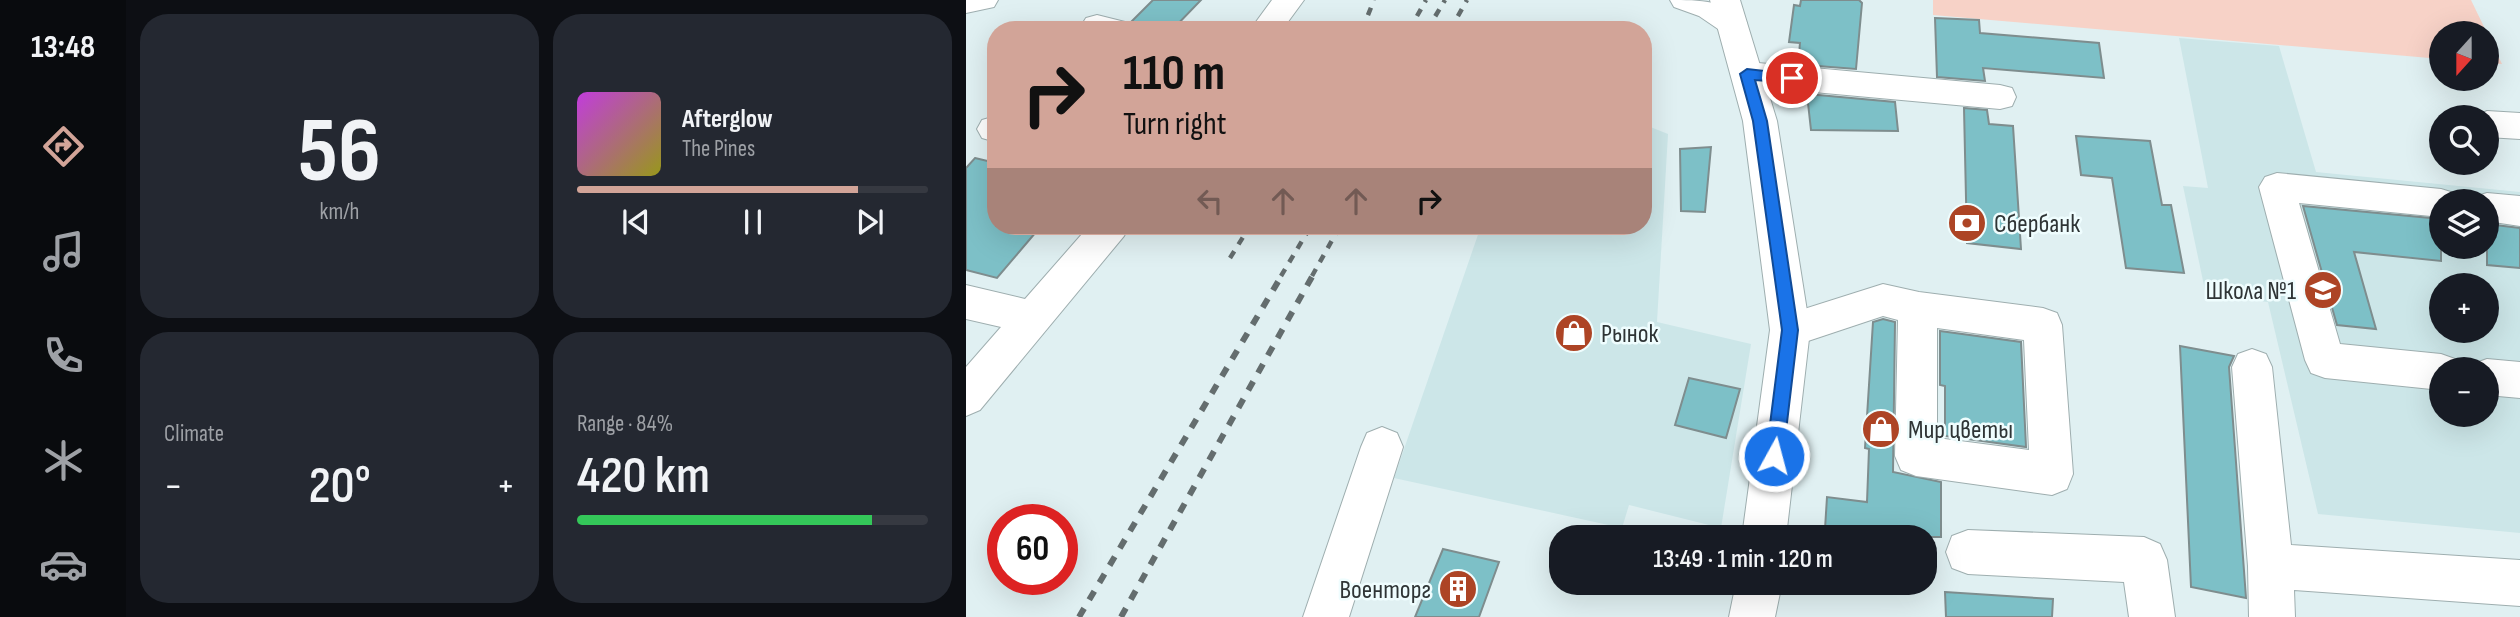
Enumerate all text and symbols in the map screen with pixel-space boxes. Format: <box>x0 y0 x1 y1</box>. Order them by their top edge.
north arrow <box>2429 21 2499 91</box>
map controls <box>2429 21 2499 427</box>
text: 13:48 <box>31 28 95 67</box>
text: 110 m <box>1123 45 1225 104</box>
pin <box>1762 48 1822 108</box>
icon: right <box>1008 49 1099 140</box>
icon: arrive <box>1773 59 1811 97</box>
text: 56 <box>298 98 381 207</box>
text: Afterglow <box>682 104 773 135</box>
text: Turn right <box>1123 105 1227 144</box>
button: search <box>2429 105 2499 175</box>
icon: directions <box>39 122 88 171</box>
text: The Pines <box>682 135 755 163</box>
icon: left <box>1191 182 1229 220</box>
icon: ahead <box>1264 182 1302 220</box>
icon: ahead <box>1337 182 1375 220</box>
icon: right <box>1410 182 1448 220</box>
button: layers <box>2429 189 2499 259</box>
text: km/h <box>320 198 359 226</box>
bank icon: Сбербанк <box>1946 202 1988 244</box>
icon: previous <box>617 203 655 241</box>
icon: pause <box>734 203 772 241</box>
icon: next <box>851 203 889 241</box>
place label: Сбербанк <box>1994 209 2080 240</box>
icon: music <box>39 227 88 276</box>
school or university icon: Школа №1 <box>2302 269 2344 311</box>
button: + <box>2429 273 2499 343</box>
place label: Школа №1 <box>2206 276 2296 307</box>
shop icon: Рынок <box>1553 312 1595 354</box>
place label: Рынок <box>1601 319 1658 350</box>
icon: phone <box>39 331 88 380</box>
button: − <box>2429 357 2499 427</box>
shop icon: Мир цветы <box>1860 408 1902 450</box>
text: Range · 84% <box>577 410 673 438</box>
place label: Мир цветы <box>1908 415 2013 446</box>
position arrow <box>1737 419 1811 493</box>
text: Climate <box>164 420 224 448</box>
icon: climate <box>39 436 88 485</box>
text: 420 km <box>577 445 710 508</box>
text: 20° <box>308 455 371 518</box>
text: − <box>164 464 183 509</box>
text: + <box>496 464 515 509</box>
speed limit sign: 60 <box>987 504 1078 595</box>
icon: car <box>39 540 88 589</box>
text: 13:49 · 1 min · 120 m <box>1653 544 1833 575</box>
building icon: Военторг <box>1437 568 1479 610</box>
place label: Военторг <box>1339 575 1431 606</box>

